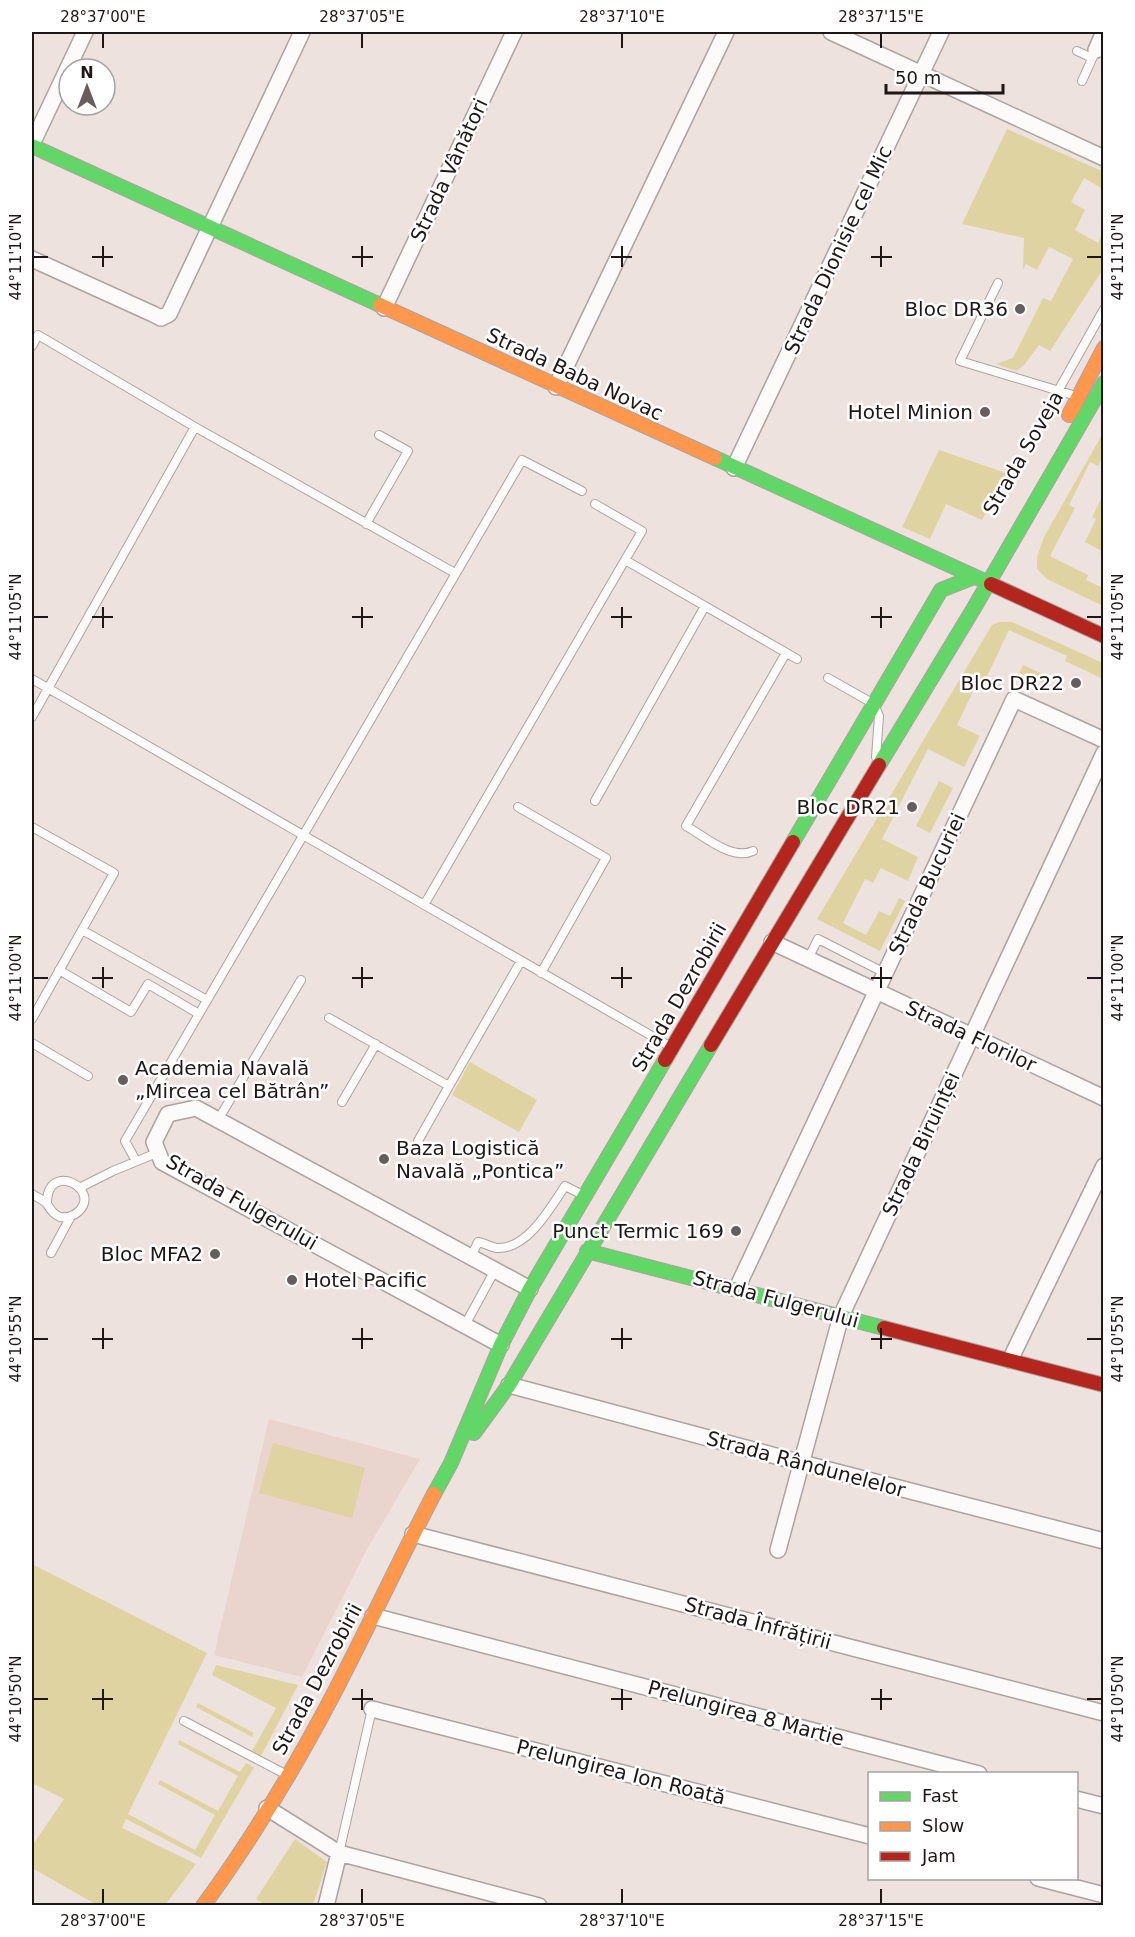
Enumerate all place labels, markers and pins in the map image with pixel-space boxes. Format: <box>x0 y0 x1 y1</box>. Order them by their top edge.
place label: Bloc DR36 <box>904 297 1008 321</box>
marker: Bloc DR36 <box>1013 302 1027 316</box>
place label: Hotel Minion <box>848 400 973 424</box>
marker: Hotel Minion <box>978 405 992 419</box>
place label: Bloc DR22 <box>960 671 1064 695</box>
marker: Bloc DR22 <box>1069 676 1083 690</box>
place label: Bloc DR21 <box>796 795 900 819</box>
marker: Bloc DR21 <box>905 800 919 814</box>
place label: Academia Navală „Mircea cel Bătrân” <box>135 1056 329 1103</box>
marker: Academia Navală „Mircea cel Bătrân” <box>116 1073 130 1087</box>
place label: Baza Logistică Navală „Pontica” <box>396 1136 564 1183</box>
marker: Baza Logistică Navală „Pontica” <box>377 1152 391 1166</box>
place label: Punct Termic 169 <box>552 1219 724 1243</box>
marker: Punct Termic 169 <box>729 1224 743 1238</box>
place label: Bloc MFA2 <box>101 1242 203 1266</box>
marker: Bloc MFA2 <box>208 1247 222 1261</box>
place label: Hotel Pacific <box>304 1268 427 1292</box>
marker: Hotel Pacific <box>285 1273 299 1287</box>

